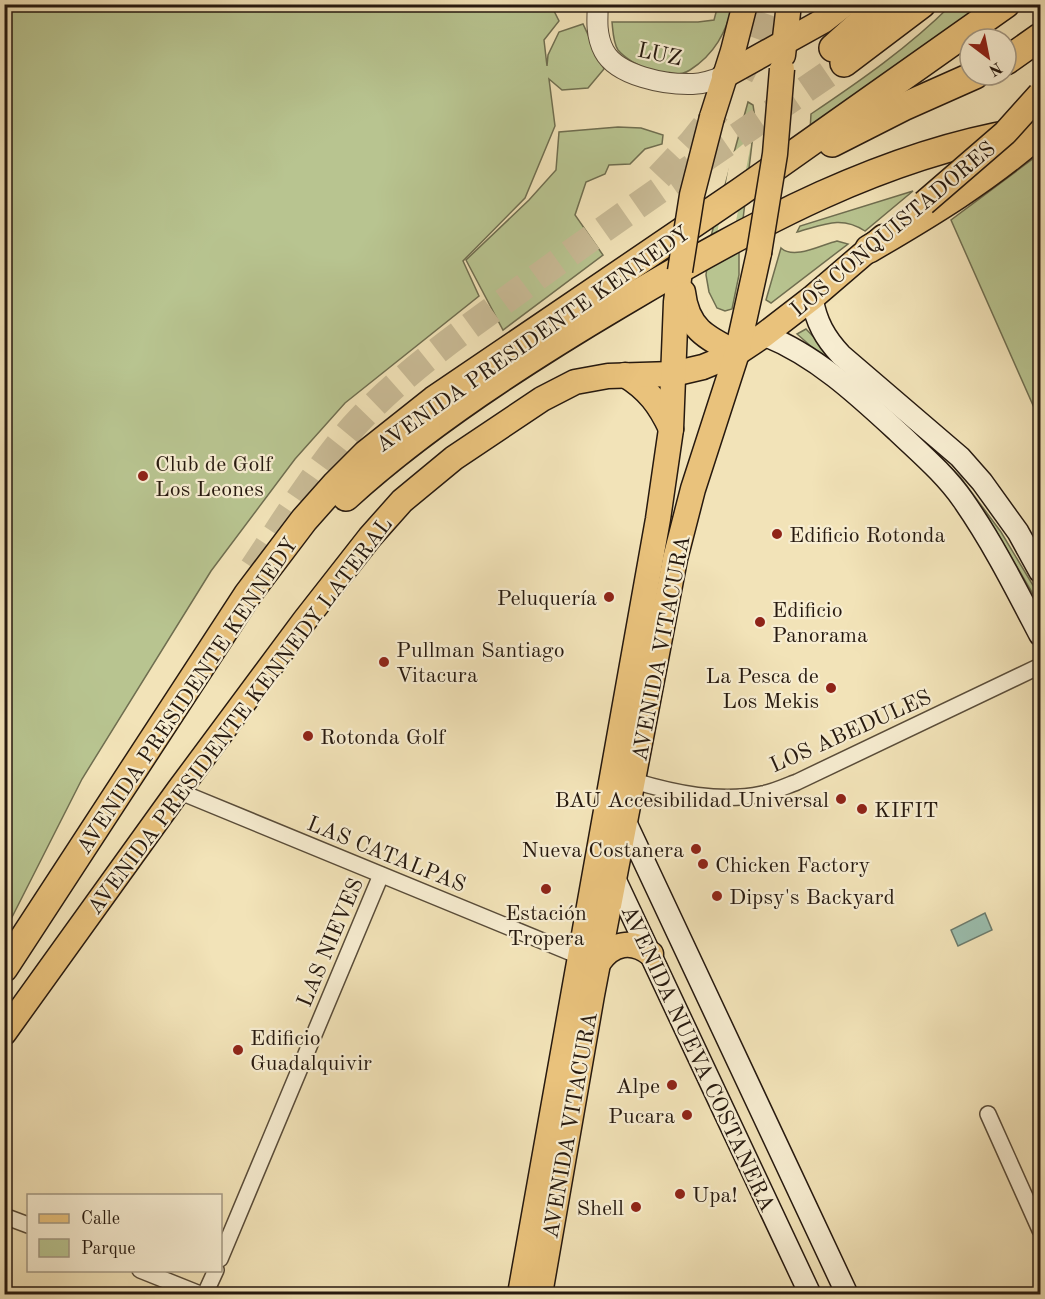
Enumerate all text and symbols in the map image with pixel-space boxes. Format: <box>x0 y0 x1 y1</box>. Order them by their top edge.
north arrow <box>958 27 1018 87</box>
street label: LUZ <box>635 40 684 70</box>
text: N <box>985 58 1004 78</box>
street label: LOS CONQUISTADORES <box>787 138 1000 321</box>
street label: AVENIDA PRESIDENTE KENNEDY <box>372 222 694 457</box>
place label: Club de Golf Los Leones <box>155 454 273 501</box>
marker: Club de Golf Los Leones <box>136 469 150 483</box>
street label: AVENIDA PRESIDENTE KENNEDY LATERAL <box>84 513 397 919</box>
place label: Edificio Rotonda <box>789 525 946 547</box>
marker: Edificio Rotonda <box>770 527 784 541</box>
street label: AVENIDA VITACURA <box>629 533 695 763</box>
street label: AVENIDA PRESIDENTE KENNEDY <box>73 534 302 859</box>
place label: Peluquería <box>497 588 597 610</box>
marker: Peluquería <box>602 590 616 604</box>
place label: Edificio Panorama <box>772 600 868 647</box>
marker: Edificio Panorama <box>753 615 767 629</box>
place label: Pullman Santiago Vitacura <box>396 640 565 687</box>
marker: Pullman Santiago Vitacura <box>377 655 391 669</box>
place label: La Pesca de Los Mekis <box>706 666 819 713</box>
marker: La Pesca de Los Mekis <box>824 681 838 695</box>
street label: LOS ABEDULES <box>767 686 935 777</box>
place label: Rotonda Golf <box>320 727 446 749</box>
marker: Rotonda Golf <box>301 729 315 743</box>
place label: BAU Accesibilidad Universal <box>555 790 829 812</box>
marker: BAU Accesibilidad Universal <box>834 792 848 806</box>
place label: KIFIT <box>874 800 939 822</box>
marker: KIFIT <box>855 802 869 816</box>
street label: LAS CATALPAS <box>304 813 469 897</box>
place label: Nueva Costanera <box>522 840 684 862</box>
marker: Nueva Costanera <box>689 842 703 856</box>
place label: Chicken Factory <box>715 855 870 877</box>
marker: Chicken Factory <box>696 857 710 871</box>
street label: LAS NIEVES <box>294 875 368 1011</box>
marker: Estación Tropera <box>539 882 553 896</box>
place label: Dipsy's Backyard <box>729 887 895 909</box>
marker: Dipsy's Backyard <box>710 889 724 903</box>
street label: AVENIDA NUEVA COSTANERA <box>616 902 778 1215</box>
place label: Estación Tropera <box>505 903 587 950</box>
street label: AVENIDA VITACURA <box>540 1010 602 1240</box>
place label: Edificio Guadalquivir <box>250 1028 372 1075</box>
marker: Edificio Guadalquivir <box>231 1043 245 1057</box>
place label: Alpe <box>616 1076 660 1098</box>
marker: Alpe <box>665 1078 679 1092</box>
place label: Pucara <box>608 1106 675 1128</box>
marker: Pucara <box>680 1108 694 1122</box>
place label: Upa! <box>692 1185 738 1207</box>
marker: Upa! <box>673 1187 687 1201</box>
legend <box>27 1194 222 1272</box>
place label: Shell <box>576 1198 624 1220</box>
marker: Shell <box>629 1200 643 1214</box>
text: Calle <box>81 1210 120 1228</box>
text: Parque <box>81 1240 136 1258</box>

